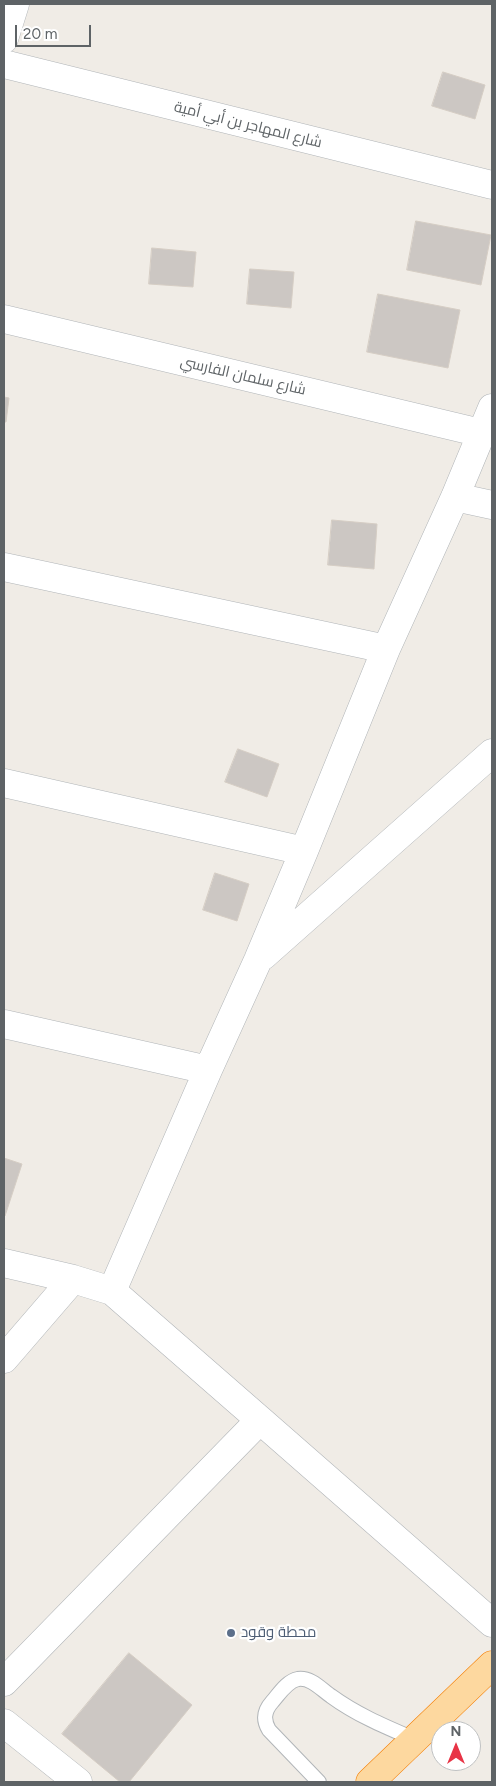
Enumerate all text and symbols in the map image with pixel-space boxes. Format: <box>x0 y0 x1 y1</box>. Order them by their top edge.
scale bar <box>18 15 94 47</box>
text: 20 m <box>23 25 57 43</box>
street label: شارع المهاجر بن أبي أمية <box>172 98 324 152</box>
street label: شارع سلمان الفارسي <box>178 353 308 399</box>
place label: محطة وقود <box>241 1624 316 1642</box>
marker: محطة وقود <box>225 1627 237 1639</box>
north arrow <box>431 1721 481 1771</box>
text: N <box>451 1723 461 1740</box>

